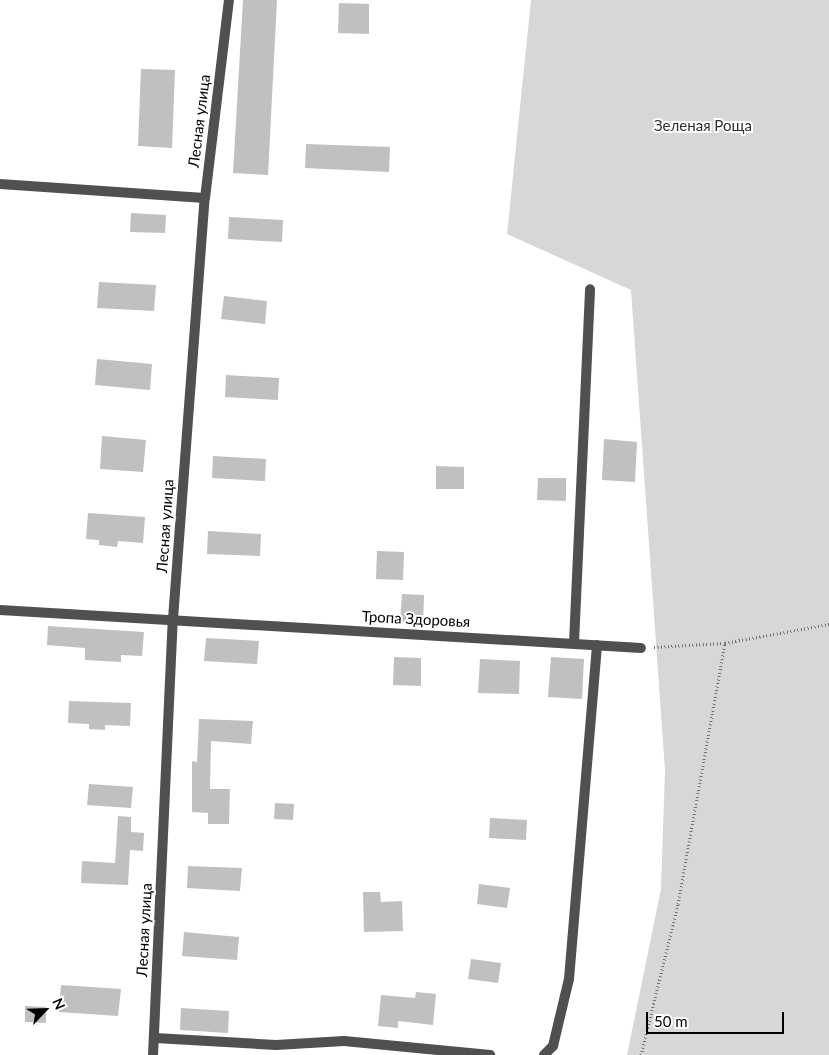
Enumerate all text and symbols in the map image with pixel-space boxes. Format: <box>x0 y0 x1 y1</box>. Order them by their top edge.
street label: Лесная улица <box>184 73 214 169</box>
park label: Зеленая Роща <box>654 117 752 135</box>
street label: Лесная улица <box>153 479 177 573</box>
street label: Тропа Здоровья <box>361 607 471 631</box>
street label: Лесная улица <box>133 883 155 977</box>
north arrow <box>20 985 70 1035</box>
text: N <box>49 995 69 1012</box>
scale bar <box>649 1002 786 1034</box>
text: 50 m <box>654 1012 688 1030</box>

